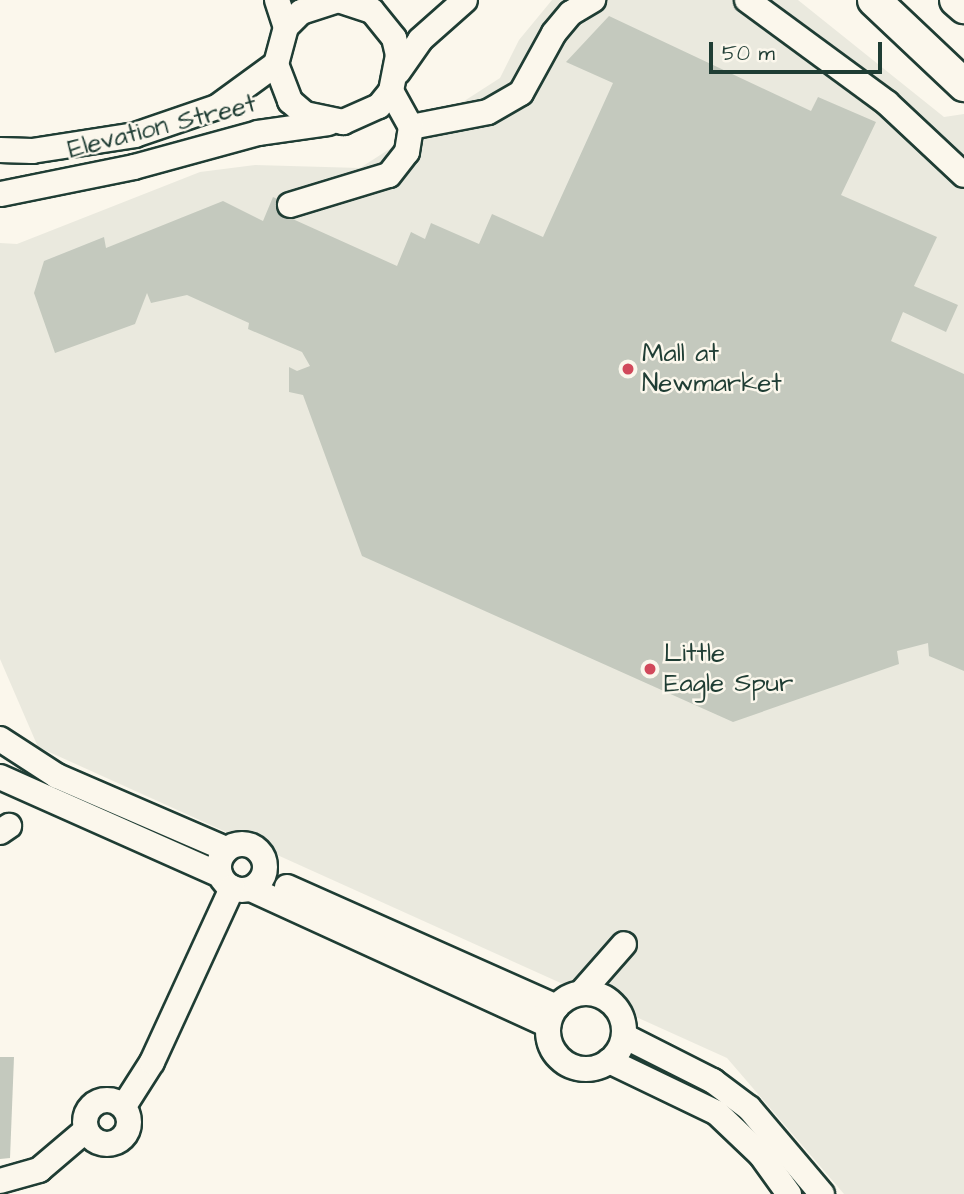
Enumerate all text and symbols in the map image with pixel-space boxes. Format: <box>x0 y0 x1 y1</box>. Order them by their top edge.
scale bar <box>712 28 885 72</box>
text: 50 m <box>722 39 775 68</box>
street label: Elevation Street <box>65 89 259 165</box>
place label: Mall at Newmarket <box>642 338 782 400</box>
marker: Mall at Newmarket <box>620 361 636 377</box>
place label: Little Eagle Spur <box>664 638 793 700</box>
marker: Little Eagle Spur <box>642 661 658 677</box>

